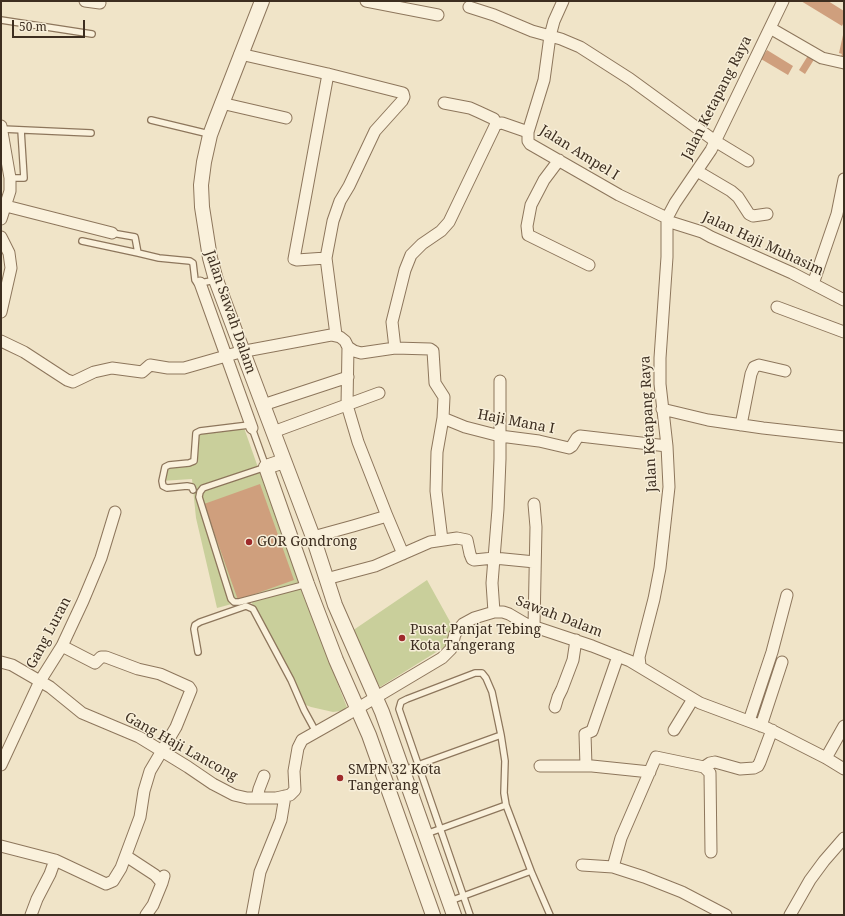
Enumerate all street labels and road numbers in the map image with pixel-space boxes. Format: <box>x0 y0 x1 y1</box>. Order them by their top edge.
street label: Jalan Ketapang Raya <box>678 33 756 163</box>
street label: Jalan Ampel I <box>536 122 622 184</box>
street label: Jalan Haji Muhasim <box>700 209 826 279</box>
street label: Jalan Sawah Dalam <box>201 248 259 376</box>
street label: Jalan Ketapang Raya <box>637 355 661 493</box>
street label: Haji Mana I <box>476 406 556 438</box>
street label: Sawah Dalam <box>513 593 605 641</box>
street label: Gang Luran <box>23 594 75 672</box>
street label: Gang Haji Lancong <box>122 709 240 785</box>

